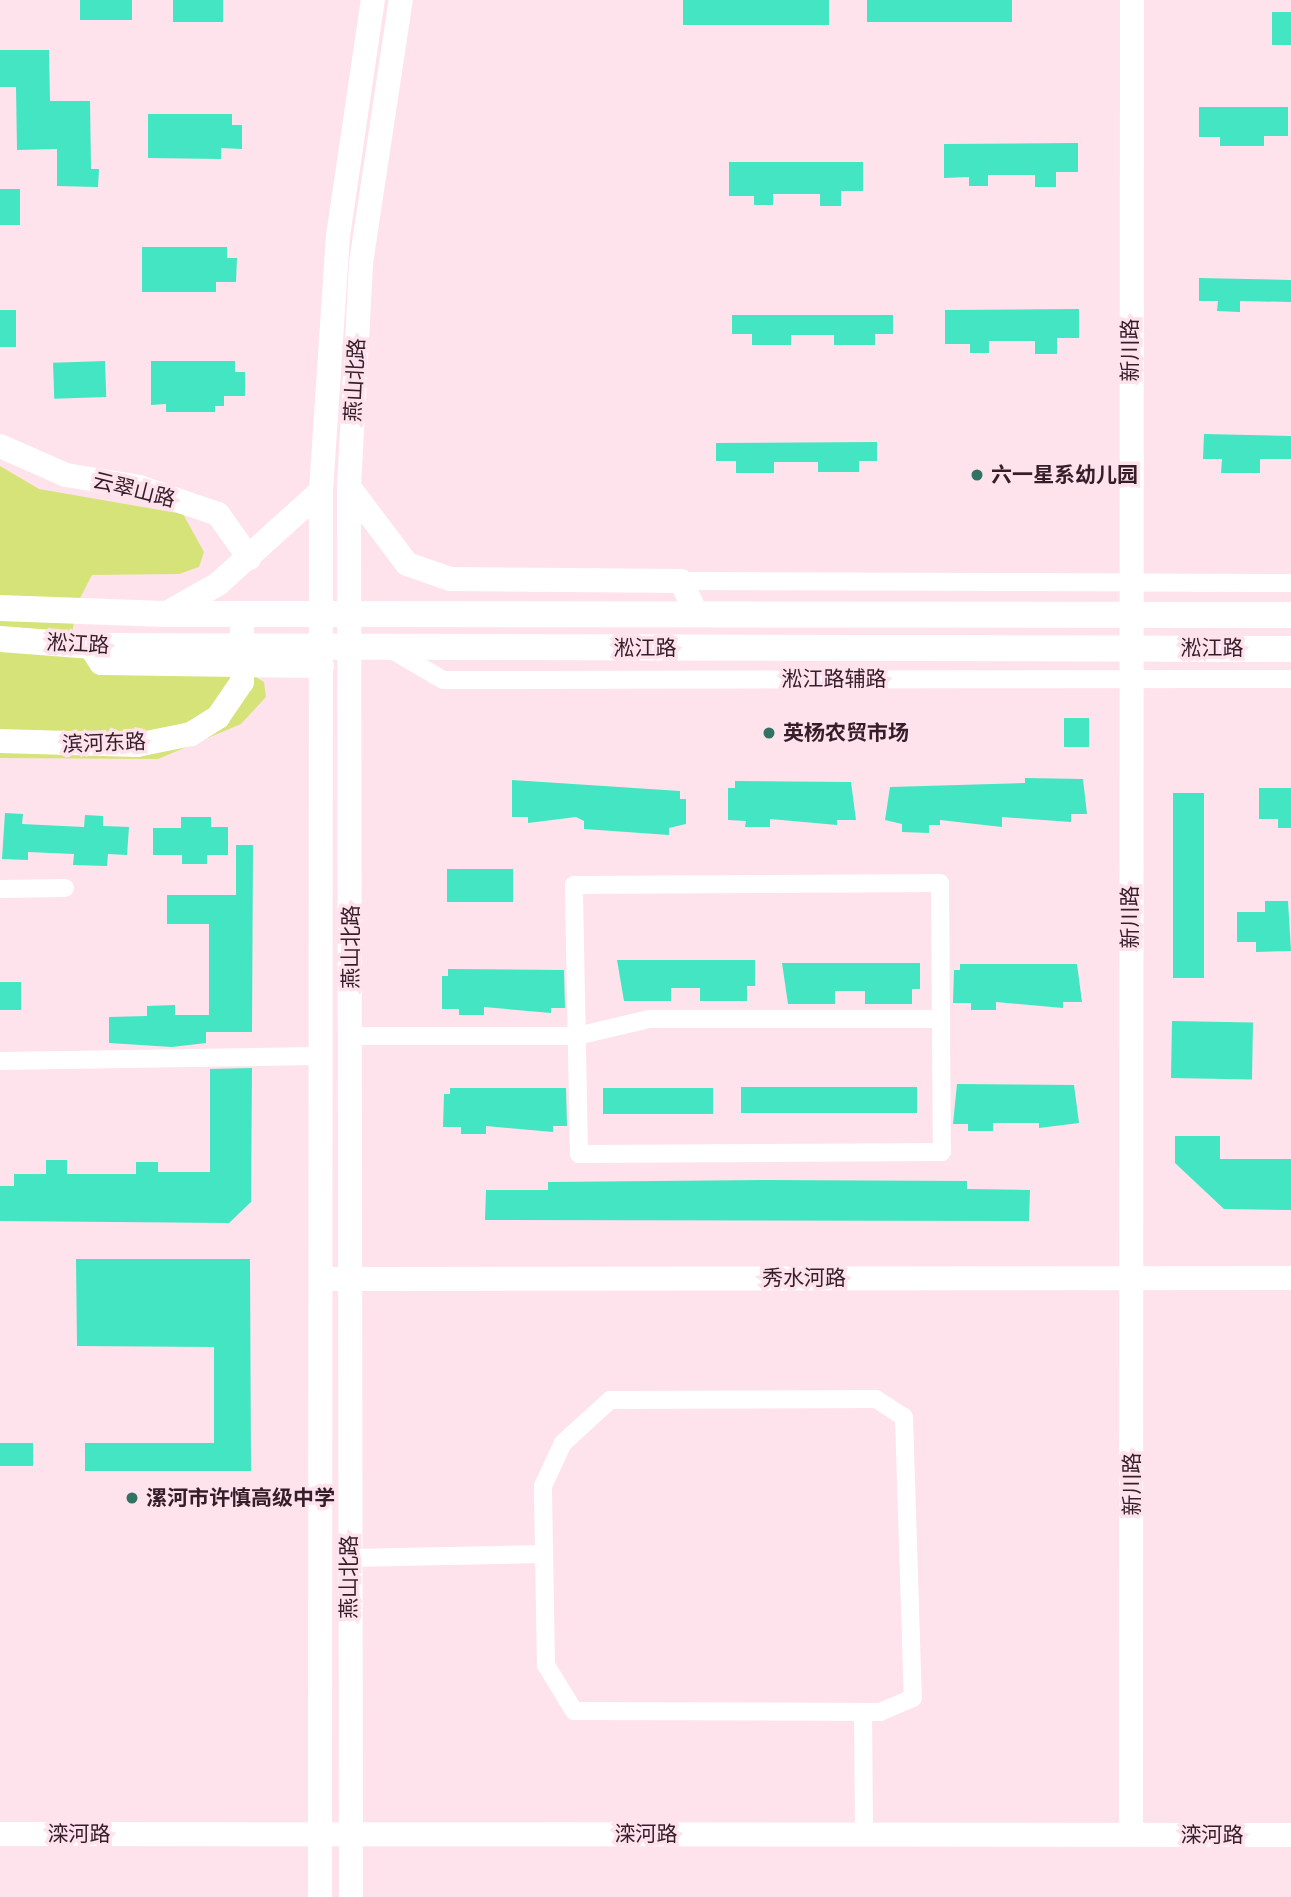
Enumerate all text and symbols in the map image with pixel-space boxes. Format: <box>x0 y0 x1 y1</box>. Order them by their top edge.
street label: 新川路 <box>1117 319 1143 381</box>
street label: 燕山北路 <box>340 337 370 423</box>
place label: 六一星系幼儿园 <box>991 462 1138 488</box>
marker: 六一星系幼儿园 <box>969 467 985 483</box>
street label: 云翠山路 <box>90 468 178 512</box>
street label: 淞江路 <box>46 630 110 658</box>
street label: 淞江路 <box>614 635 676 661</box>
street label: 淞江路 <box>1181 635 1243 661</box>
street label: 淞江路辅路 <box>782 666 886 692</box>
place label: 英杨农贸市场 <box>783 720 909 746</box>
marker: 英杨农贸市场 <box>761 725 777 741</box>
street label: 滨河东路 <box>62 729 146 757</box>
street label: 新川路 <box>1117 886 1143 948</box>
street label: 燕山北路 <box>338 905 364 989</box>
street label: 秀水河路 <box>762 1265 846 1291</box>
street label: 新川路 <box>1119 1453 1145 1515</box>
place label: 漯河市许慎高级中学 <box>146 1485 335 1511</box>
marker: 漯河市许慎高级中学 <box>124 1490 140 1506</box>
street label: 燕山北路 <box>336 1535 362 1619</box>
street label: 滦河路 <box>48 1821 110 1847</box>
street label: 滦河路 <box>615 1821 677 1847</box>
street label: 滦河路 <box>1181 1822 1243 1848</box>

